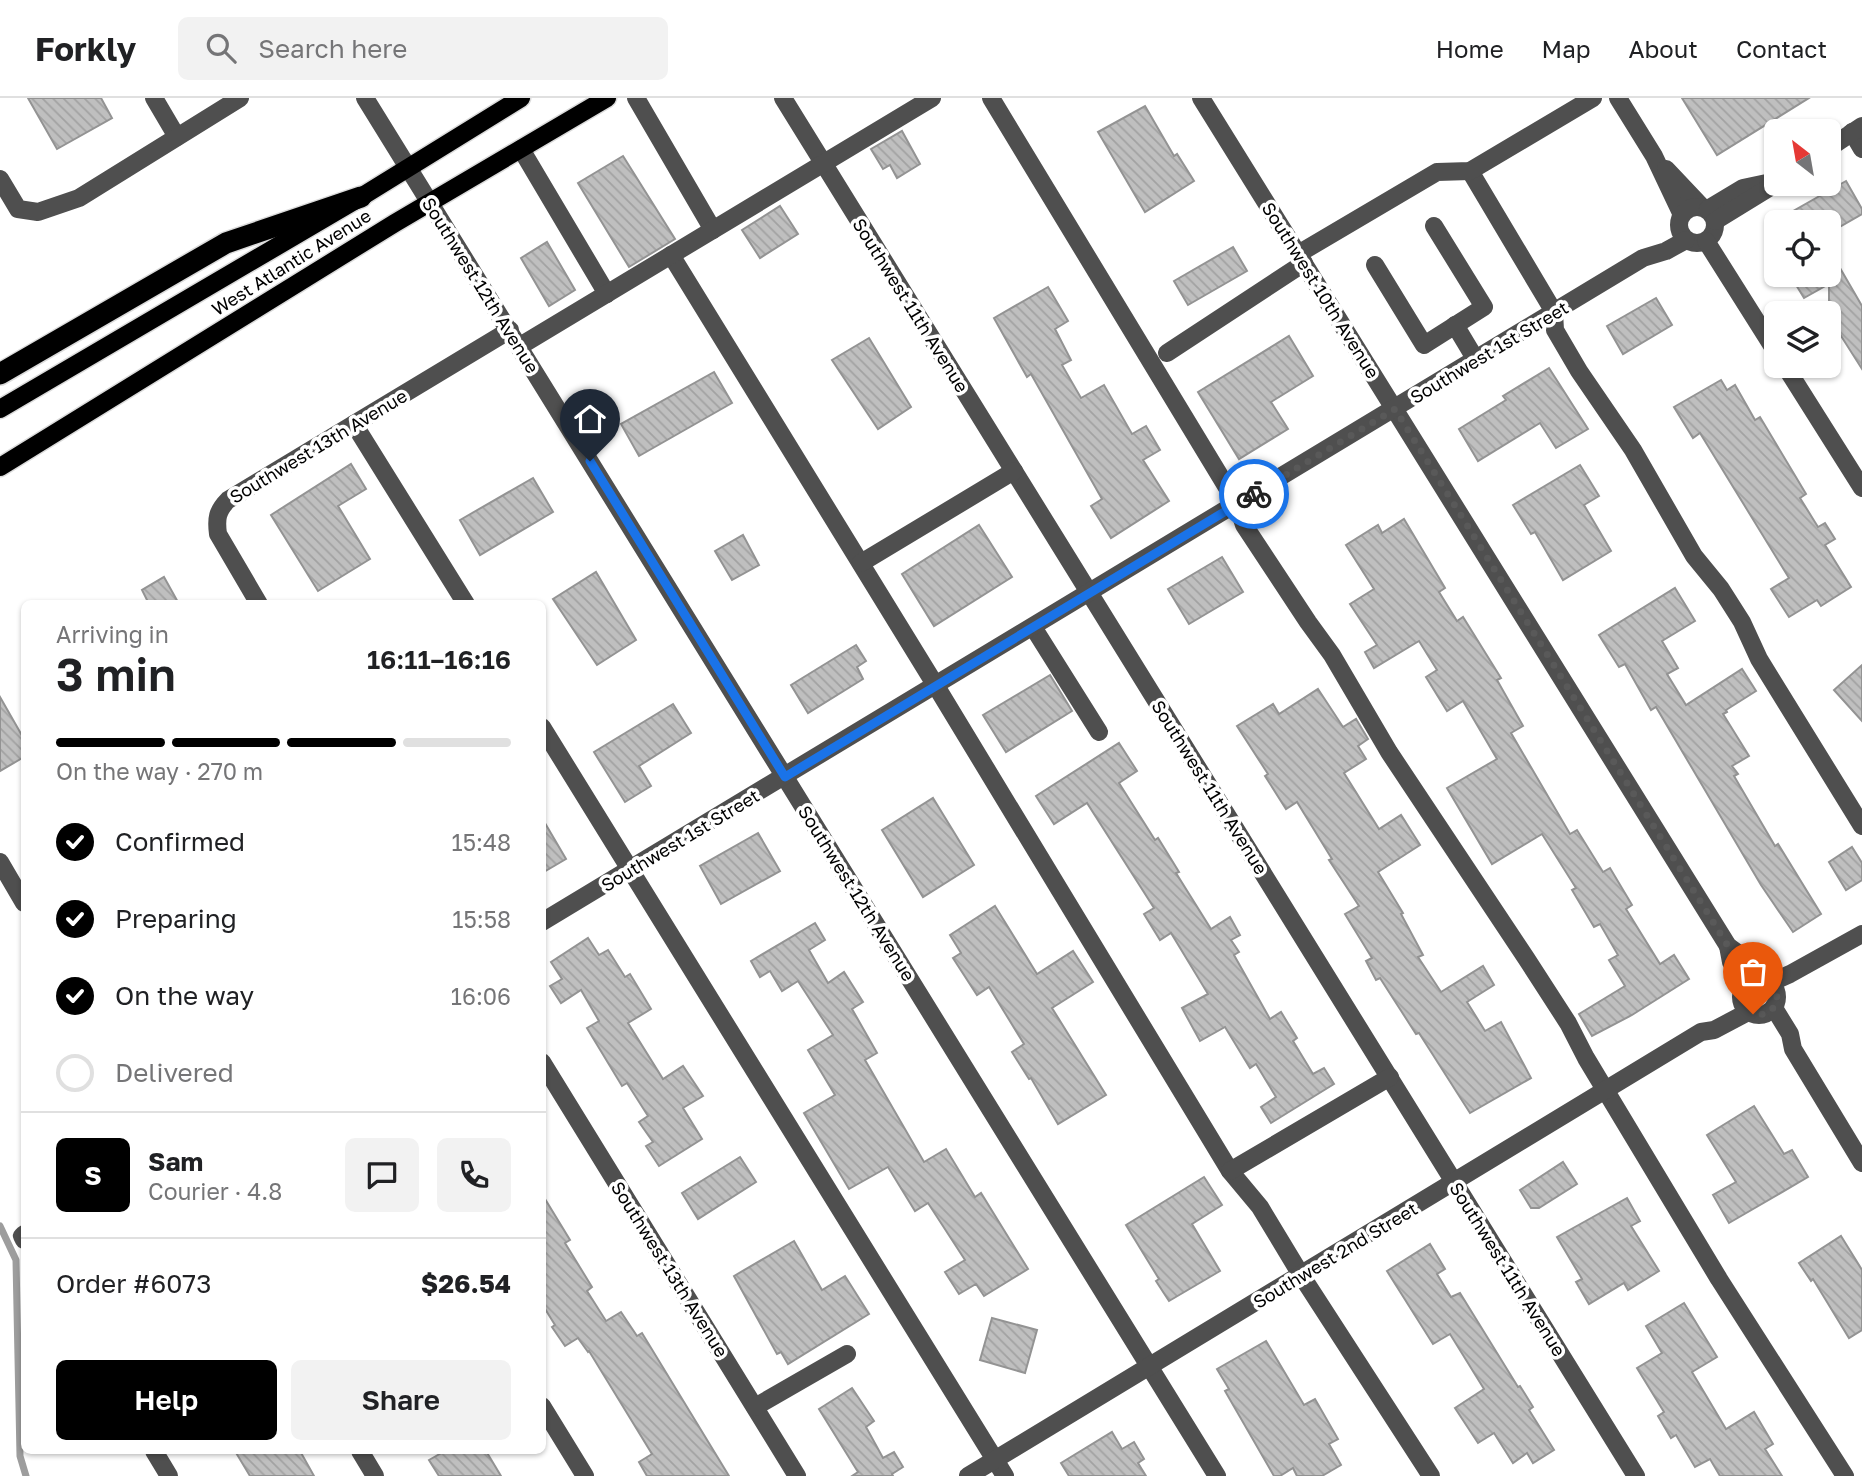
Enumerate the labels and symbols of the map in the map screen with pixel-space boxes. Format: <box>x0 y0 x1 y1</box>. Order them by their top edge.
north arrow <box>1764 119 1841 196</box>
street label: Southwest 12th Avenue <box>418 193 544 377</box>
street label: Southwest 10th Avenue <box>1258 198 1384 382</box>
street label: West Atlantic Avenue <box>207 204 375 320</box>
street label: Southwest 11th Avenue <box>848 214 974 396</box>
street label: Southwest 1st Street <box>1406 296 1572 408</box>
street label: Southwest 13th Avenue <box>225 384 411 508</box>
pin <box>560 389 620 461</box>
courier <box>1219 459 1289 529</box>
street label: Southwest 11th Avenue <box>1147 696 1273 878</box>
street label: Southwest 1st Street <box>597 784 763 896</box>
street label: Southwest 12th Avenue <box>794 801 920 985</box>
pin <box>1723 942 1783 1014</box>
street label: Southwest 13th Avenue <box>607 1177 733 1361</box>
street label: Southwest 11th Avenue <box>1445 1178 1571 1360</box>
street label: Southwest 2nd Street <box>1249 1197 1421 1313</box>

